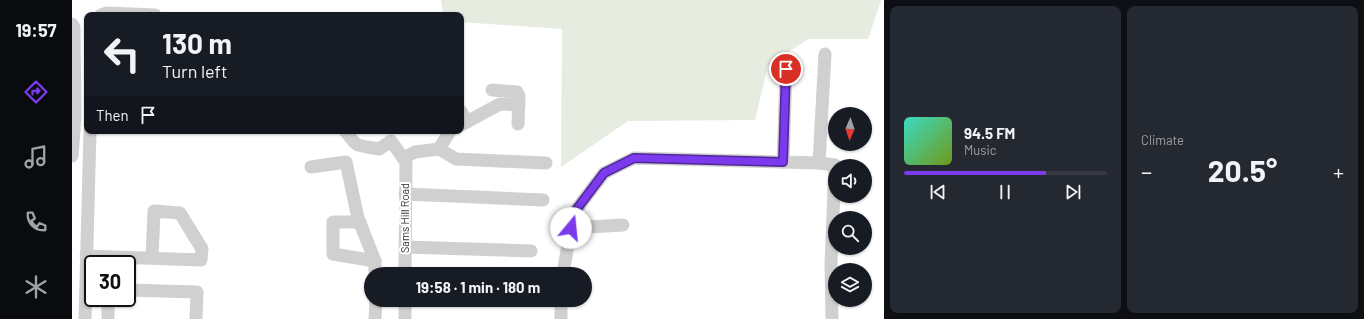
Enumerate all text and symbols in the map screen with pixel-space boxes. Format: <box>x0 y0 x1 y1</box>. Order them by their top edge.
text: 19:57 <box>15 19 57 41</box>
text: 130 m <box>162 26 232 60</box>
icon: left <box>96 28 148 80</box>
pin <box>769 52 803 86</box>
icon: arrive <box>775 58 797 80</box>
text: Turn left <box>162 60 228 82</box>
icon: directions <box>22 78 50 106</box>
icon: arrive <box>137 104 159 126</box>
text: Then <box>96 106 129 124</box>
north arrow <box>828 107 872 151</box>
map controls <box>828 107 872 307</box>
text: 94.5 FM <box>964 124 1015 142</box>
text: Climate <box>1141 132 1184 148</box>
text: Music <box>964 142 997 158</box>
icon: music <box>22 143 50 171</box>
text: 20.5° <box>1208 152 1277 188</box>
text: − <box>1141 158 1152 184</box>
text: + <box>1333 158 1344 184</box>
button: sound <box>828 159 872 203</box>
icon: previous <box>927 181 949 203</box>
icon: pause <box>994 181 1016 203</box>
icon: next <box>1062 181 1084 203</box>
street label: Sams Hill Road <box>398 183 411 253</box>
position arrow <box>550 207 592 249</box>
icon: phone <box>22 208 50 236</box>
button: search <box>828 211 872 255</box>
speed limit sign: 30 <box>84 255 136 307</box>
button: layers <box>828 263 872 307</box>
icon: climate <box>22 273 50 301</box>
text: 19:58 · 1 min · 180 m <box>416 278 540 296</box>

